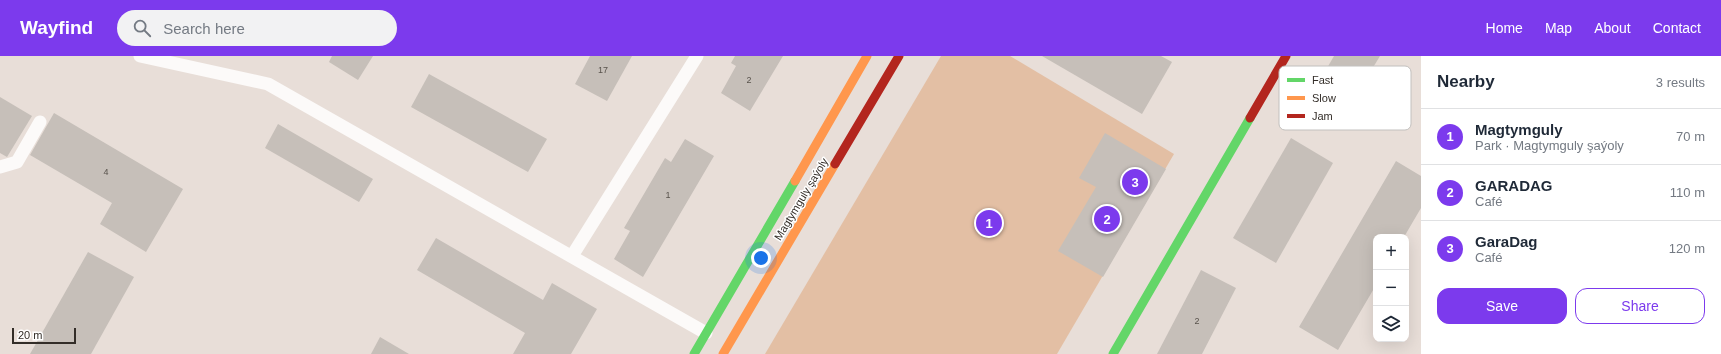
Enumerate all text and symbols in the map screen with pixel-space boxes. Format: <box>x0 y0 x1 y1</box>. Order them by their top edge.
search box <box>117 10 397 46</box>
text: Wayfind <box>20 17 93 38</box>
icon: search <box>131 17 153 39</box>
text: Search here <box>163 20 245 37</box>
text: Home <box>1486 20 1523 36</box>
text: Map <box>1545 20 1572 36</box>
text: About <box>1594 20 1631 36</box>
text: Contact <box>1653 20 1701 36</box>
house number: 17 <box>598 65 608 75</box>
legend <box>1279 66 1411 130</box>
text: Nearby <box>1437 72 1495 91</box>
text: Fast <box>1312 74 1333 86</box>
house number: 2 <box>746 75 752 85</box>
text: 3 results <box>1656 75 1705 90</box>
text: Slow <box>1312 92 1336 104</box>
text: Jam <box>1312 110 1333 122</box>
text: Magtymguly <box>1475 121 1563 138</box>
text: 1 <box>1446 129 1454 144</box>
text: 70 m <box>1676 129 1705 144</box>
text: Park · Magtymguly şaýoly <box>1475 138 1624 153</box>
street label: Magtymguly şaýoly <box>772 155 830 242</box>
house number: 4 <box>103 167 109 177</box>
pin: 3 <box>1122 167 1148 197</box>
text: GARADAG <box>1475 177 1553 194</box>
text: 2 <box>1446 185 1454 200</box>
text: 110 m <box>1670 185 1705 200</box>
house number: 1 <box>665 190 671 200</box>
text: Café <box>1475 194 1502 209</box>
pin: 2 <box>1094 204 1120 234</box>
pin: 1 <box>976 208 1002 238</box>
text: GaraDag <box>1475 233 1538 250</box>
map controls <box>1373 234 1409 342</box>
button: + <box>1373 234 1409 270</box>
text: 3 <box>1446 241 1454 256</box>
text: 120 m <box>1669 241 1705 256</box>
your location <box>751 248 771 268</box>
text: Café <box>1475 250 1502 265</box>
button: − <box>1373 270 1409 306</box>
button: Save <box>1437 288 1567 324</box>
button: Share <box>1575 288 1705 324</box>
button: layers <box>1373 306 1409 342</box>
house number: 2 <box>1194 316 1200 326</box>
scale bar <box>12 326 76 345</box>
text: 20 m <box>18 329 42 341</box>

